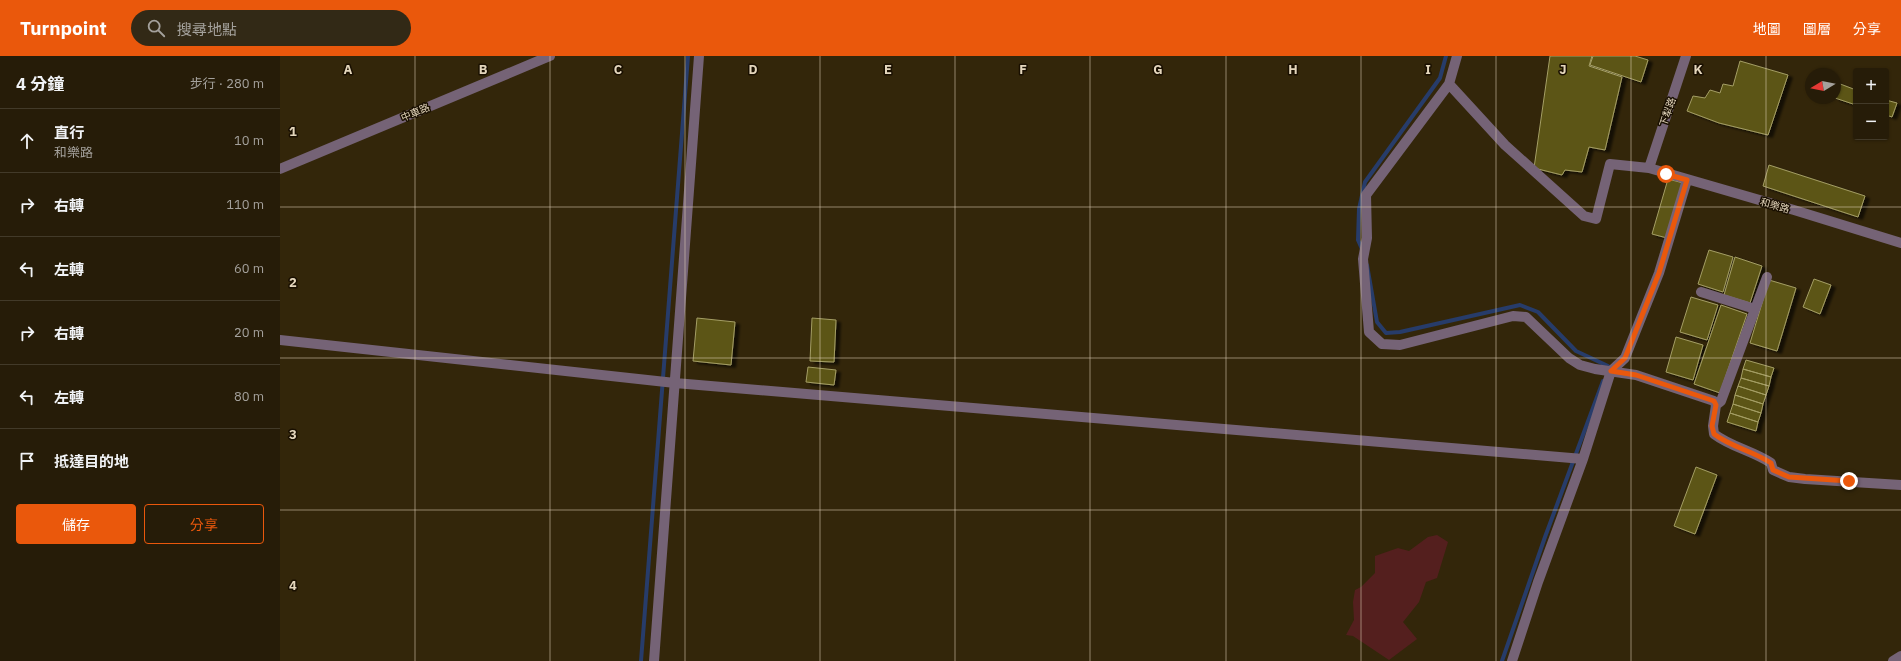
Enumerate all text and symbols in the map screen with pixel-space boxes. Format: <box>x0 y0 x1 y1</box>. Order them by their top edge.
search box <box>131 10 411 46</box>
text: Turnpoint <box>20 16 107 40</box>
icon: search <box>145 17 167 39</box>
text: 搜尋地點 <box>177 20 237 39</box>
text: 地圖 <box>1753 20 1781 38</box>
text: 圖層 <box>1803 20 1831 38</box>
text: 分享 <box>1853 20 1881 38</box>
text: A <box>344 61 353 78</box>
text: B <box>479 61 488 78</box>
text: C <box>614 61 623 78</box>
text: D <box>748 61 758 78</box>
text: E <box>884 61 892 78</box>
text: F <box>1019 61 1027 78</box>
text: G <box>1153 61 1163 78</box>
text: H <box>1288 61 1298 78</box>
text: I <box>1425 61 1431 78</box>
text: J <box>1559 61 1567 78</box>
text: K <box>1693 61 1703 78</box>
north arrow <box>1805 68 1841 104</box>
map controls <box>1853 68 1889 140</box>
button: + <box>1853 68 1889 104</box>
text: 4 分鐘 <box>16 73 64 95</box>
text: 步行 · 280 m <box>190 75 264 92</box>
street label: 下犁路 <box>1656 96 1679 128</box>
street label: 中車路 <box>399 101 432 124</box>
button: − <box>1853 104 1889 140</box>
text: 直行 <box>54 123 84 142</box>
text: 1 <box>289 123 297 140</box>
icon: ahead <box>16 130 38 152</box>
text: 10 m <box>234 132 264 149</box>
text: 和樂路 <box>54 144 93 161</box>
route start <box>1657 165 1675 183</box>
icon: right <box>16 194 38 216</box>
street label: 和樂路 <box>1759 195 1791 216</box>
text: 右轉 <box>54 196 84 215</box>
text: 110 m <box>226 196 264 213</box>
icon: left <box>16 258 38 280</box>
text: 左轉 <box>54 260 84 279</box>
text: 60 m <box>234 260 264 277</box>
text: 2 <box>289 274 297 291</box>
icon: right <box>16 322 38 344</box>
text: 右轉 <box>54 324 84 343</box>
text: 20 m <box>234 324 264 341</box>
icon: left <box>16 386 38 408</box>
text: 左轉 <box>54 388 84 407</box>
text: 80 m <box>234 388 264 405</box>
text: 3 <box>289 426 297 443</box>
icon: arrive <box>16 450 38 472</box>
text: 抵達目的地 <box>54 452 129 471</box>
route end <box>1840 472 1858 490</box>
button: 儲存 <box>16 504 136 544</box>
button: 分享 <box>144 504 264 544</box>
text: 4 <box>289 577 297 594</box>

